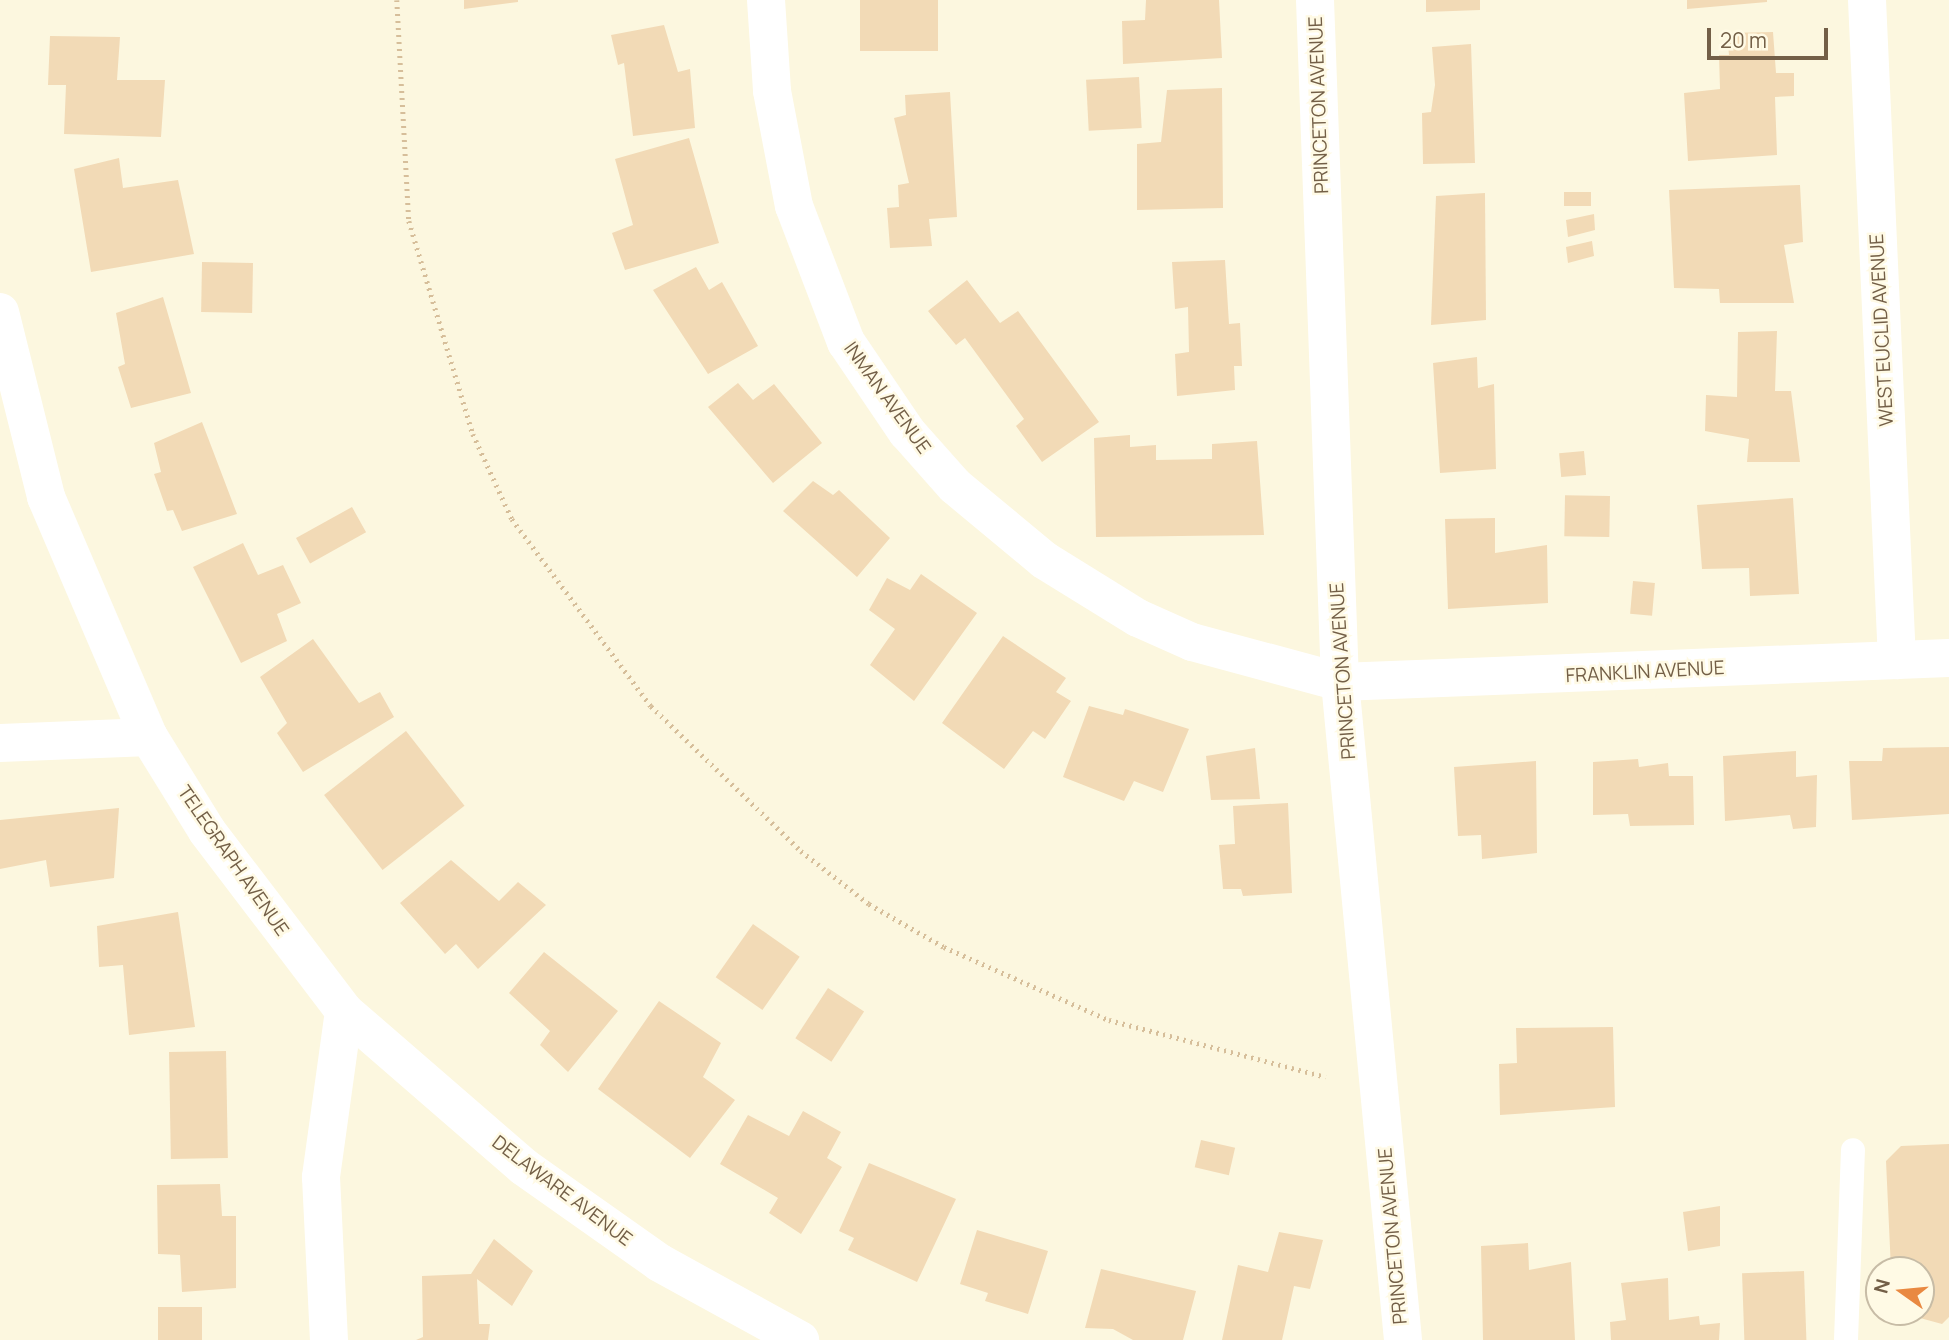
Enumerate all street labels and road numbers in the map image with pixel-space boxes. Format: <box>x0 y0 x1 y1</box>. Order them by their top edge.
street label: PRINCETON AVENUE <box>1305 16 1333 194</box>
street label: WEST EUCLID AVENUE <box>1866 233 1898 427</box>
street label: INMAN AVENUE <box>839 338 935 458</box>
street label: PRINCETON AVENUE <box>1325 582 1361 760</box>
street label: FRANKLIN AVENUE <box>1565 656 1725 688</box>
street label: TELEGRAPH AVENUE <box>173 782 293 940</box>
street label: DELAWARE AVENUE <box>488 1131 636 1251</box>
street label: PRINCETON AVENUE <box>1374 1147 1412 1325</box>

